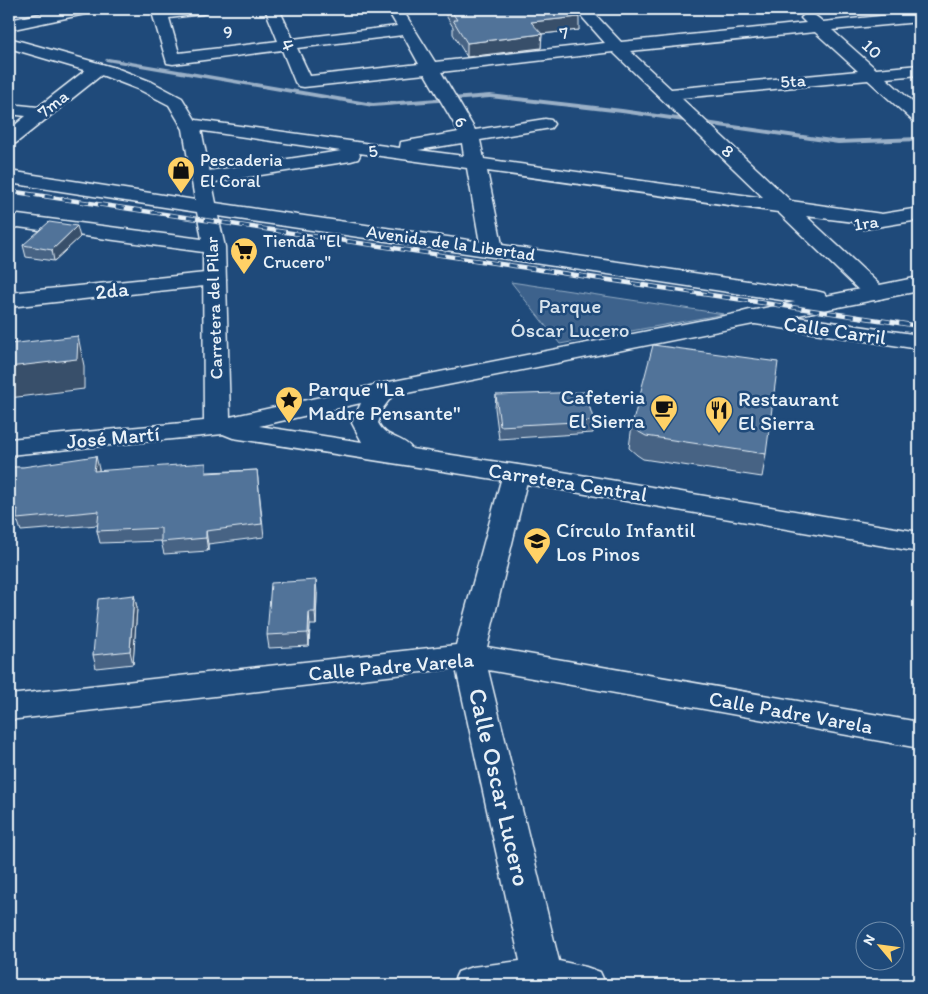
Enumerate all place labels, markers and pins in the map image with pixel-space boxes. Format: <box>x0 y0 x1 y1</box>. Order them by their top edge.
place label: Pescaderia El Coral <box>200 149 283 192</box>
shop icon: Pescaderia El Coral <box>166 155 196 194</box>
place label: Tienda "El Crucero" <box>263 230 341 273</box>
supermarket icon: Tienda "El Crucero" <box>229 236 259 275</box>
place label: Parque "La Madre Pensante" <box>308 376 461 425</box>
place label: Cafeteria El Sierra <box>561 384 645 433</box>
place icon: Parque "La Madre Pensante" <box>274 385 304 424</box>
place label: Restaurant El Sierra <box>738 386 839 435</box>
cafe icon: Cafeteria El Sierra <box>649 393 679 432</box>
restaurant icon: Restaurant El Sierra <box>704 395 734 434</box>
place label: Círculo Infantil Los Pinos <box>556 517 695 566</box>
school or university icon: Círculo Infantil Los Pinos <box>522 526 552 565</box>

